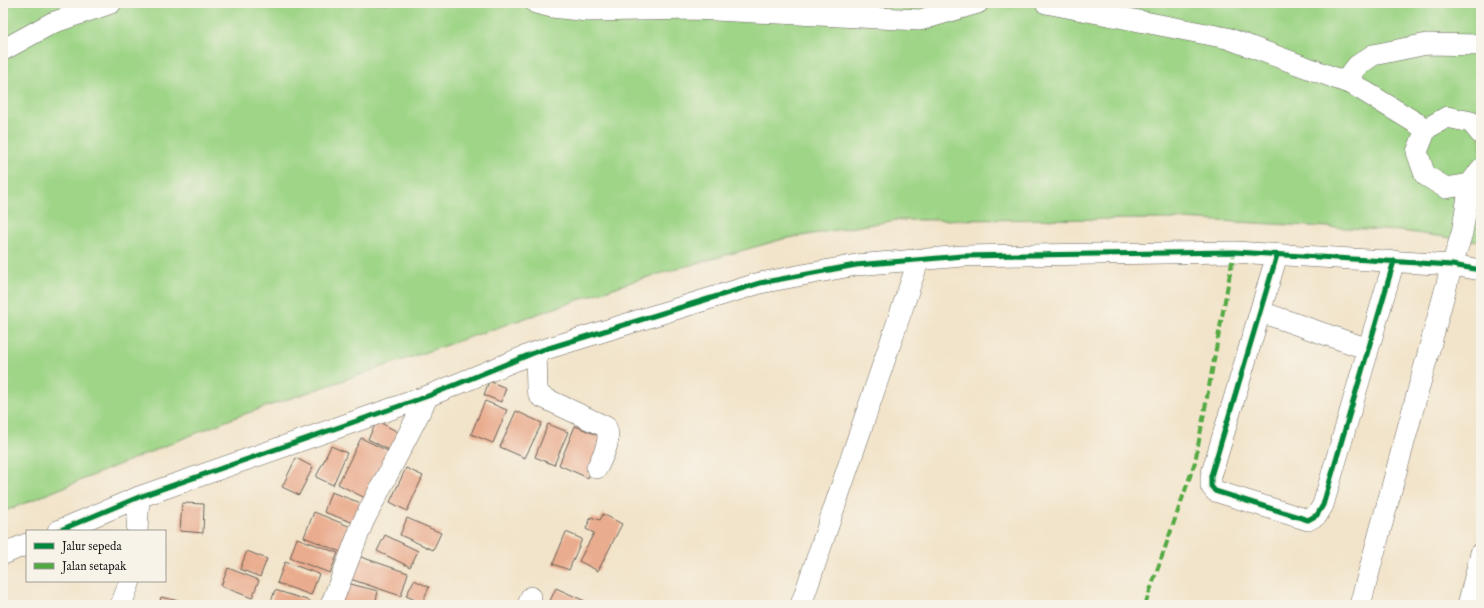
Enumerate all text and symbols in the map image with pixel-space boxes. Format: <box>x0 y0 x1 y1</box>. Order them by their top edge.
legend <box>26 530 166 582</box>
text: Jalur sepeda <box>60 539 122 555</box>
text: Jalan setapak <box>60 559 127 575</box>

